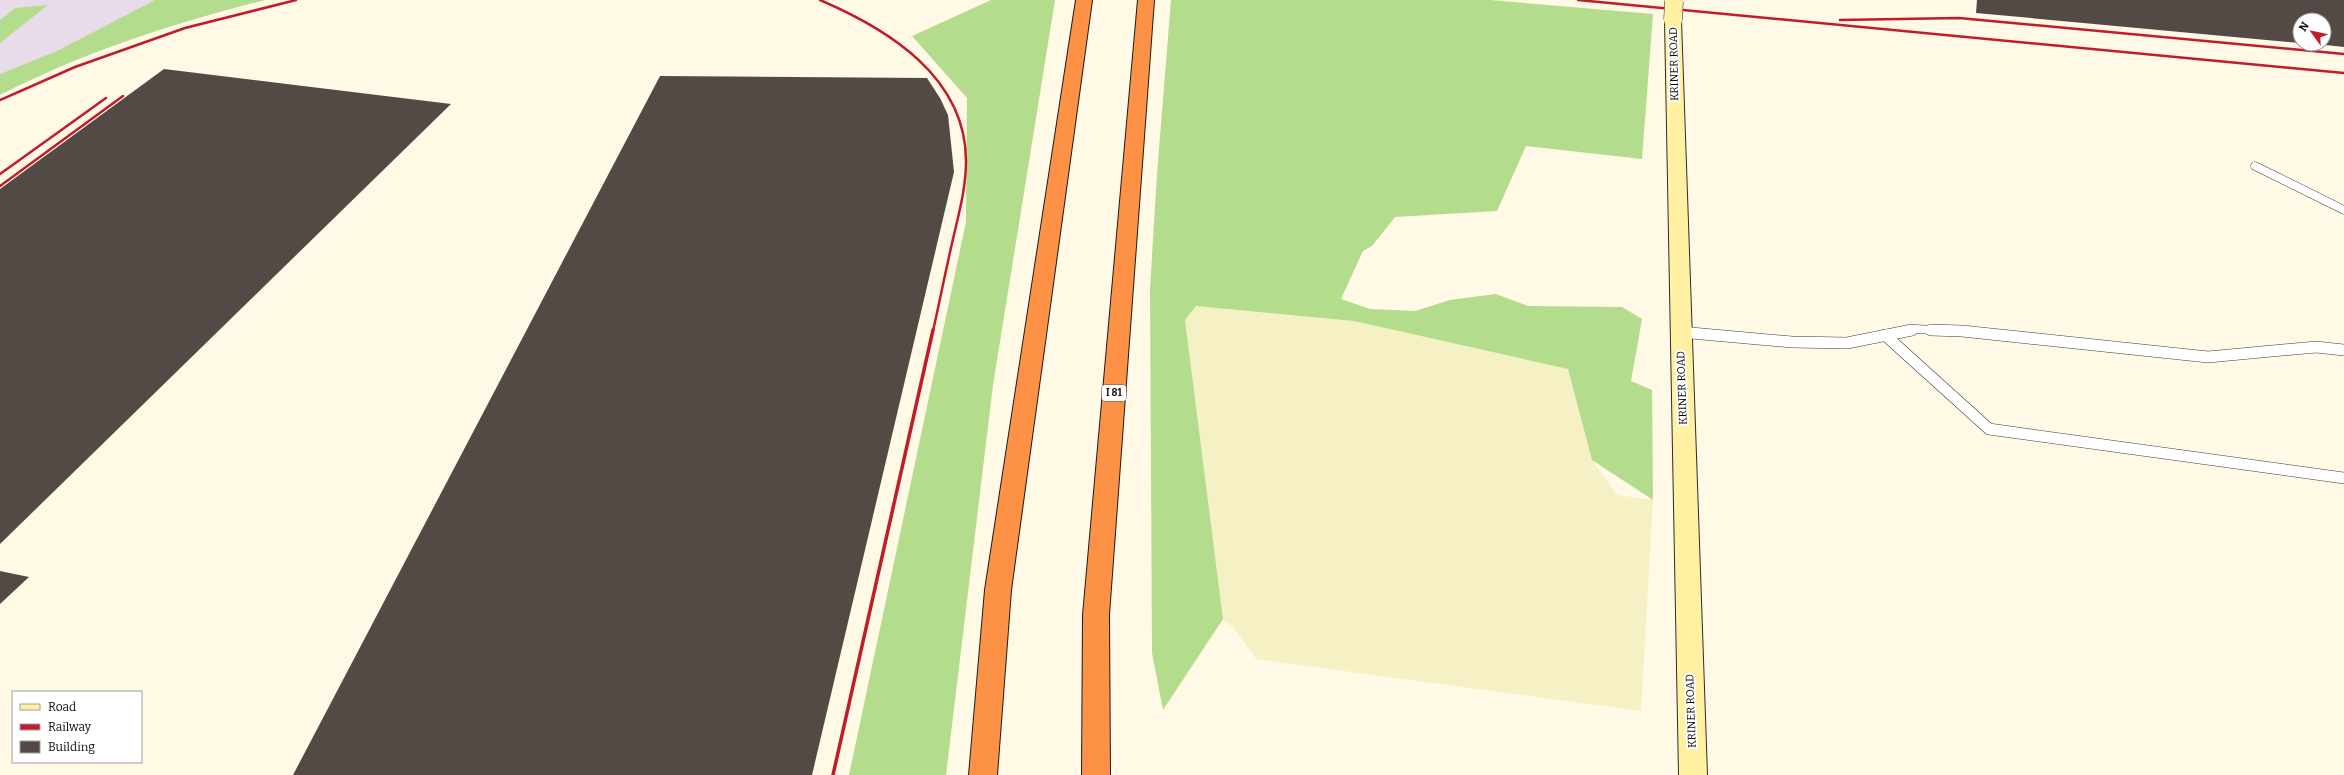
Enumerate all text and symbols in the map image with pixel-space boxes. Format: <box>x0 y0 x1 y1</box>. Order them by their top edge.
north arrow <box>2292 12 2332 52</box>
text: N <box>2296 19 2312 34</box>
street label: KRINER ROAD <box>1667 27 1681 101</box>
street label: KRINER ROAD <box>1674 351 1690 425</box>
road number: I 81 <box>1102 385 1126 401</box>
street label: KRINER ROAD <box>1683 674 1699 748</box>
legend <box>12 691 142 763</box>
text: Road <box>48 700 76 714</box>
text: Railway <box>48 720 92 734</box>
text: Building <box>48 740 95 754</box>

